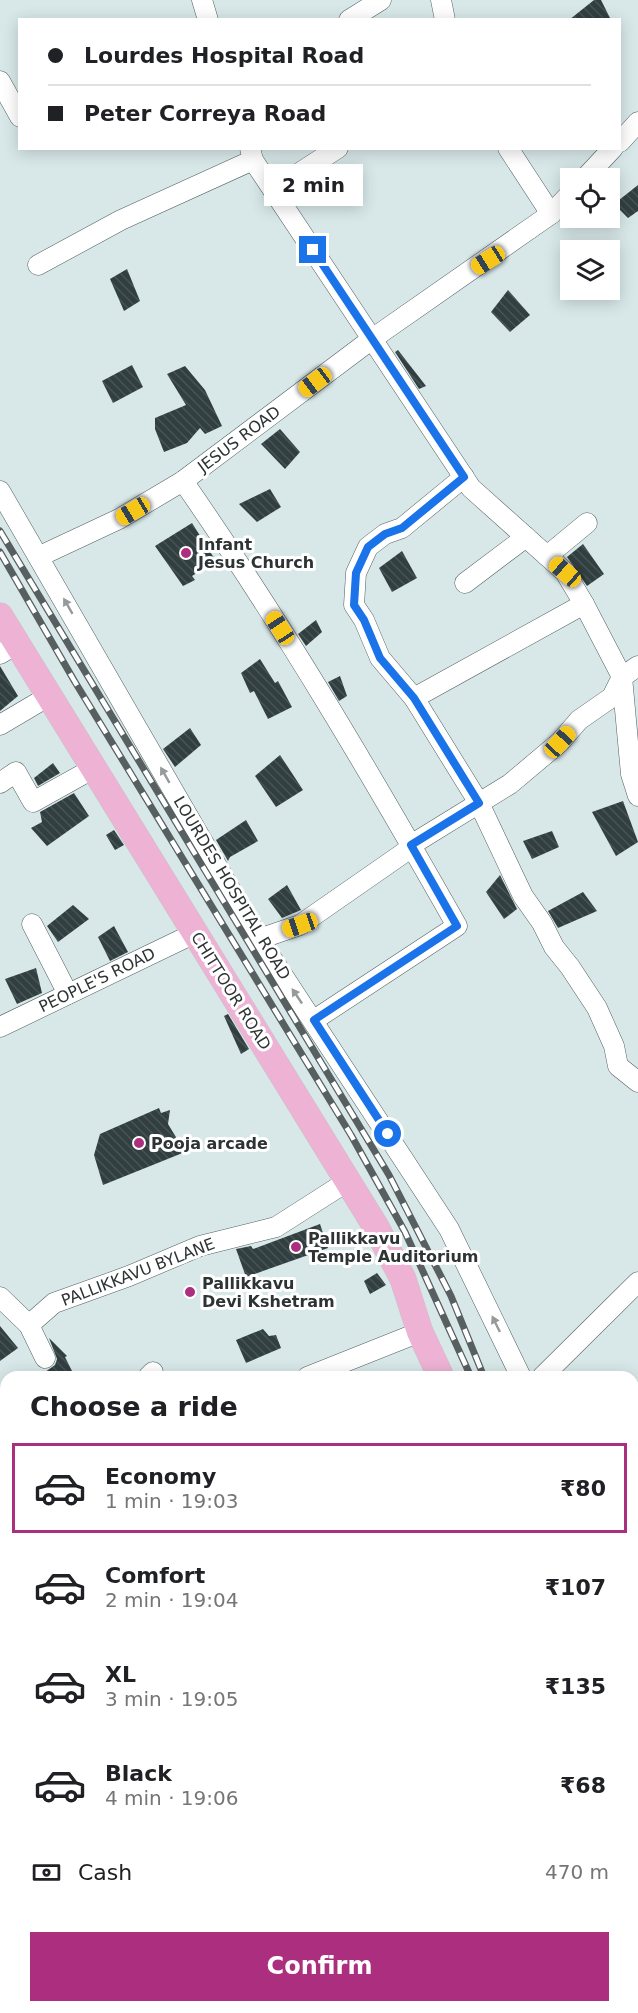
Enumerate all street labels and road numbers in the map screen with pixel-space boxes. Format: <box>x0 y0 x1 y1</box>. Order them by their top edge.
street label: JESUS ROAD <box>193 402 284 477</box>
street label: LOURDES HOSPITAL ROAD <box>170 793 294 983</box>
street label: CHITTOOR ROAD <box>187 929 275 1053</box>
street label: PEOPLE'S ROAD <box>36 944 158 1016</box>
street label: PALLIKKAVU BYLANE <box>59 1234 217 1310</box>

